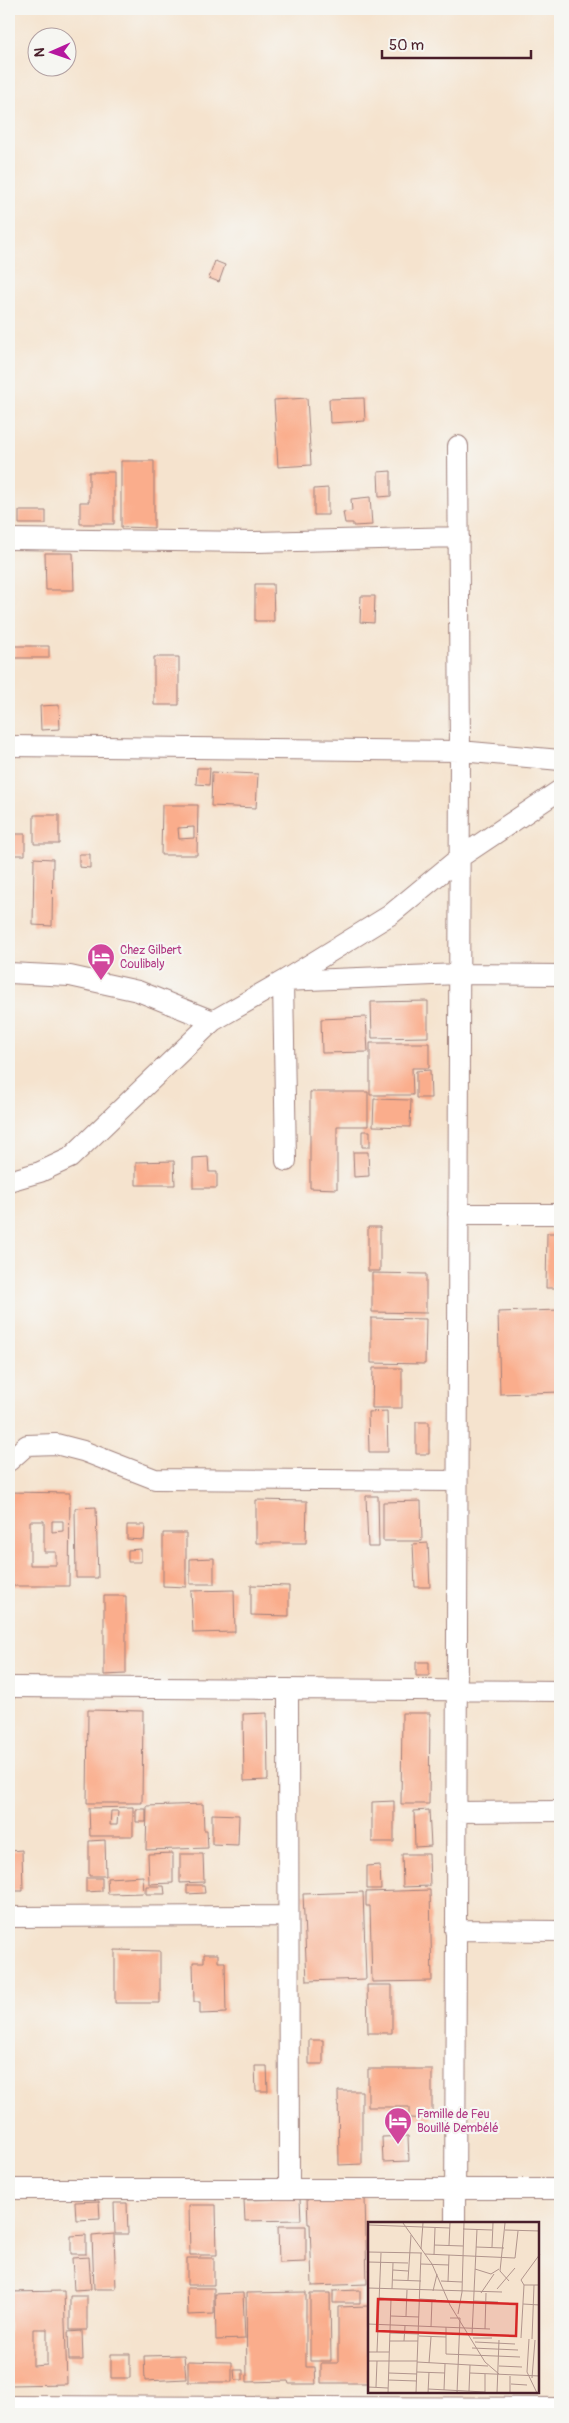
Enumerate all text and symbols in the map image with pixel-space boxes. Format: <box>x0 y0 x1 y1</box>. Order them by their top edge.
north arrow <box>28 28 78 78</box>
scale bar <box>382 28 530 60</box>
text: 50 m <box>389 36 424 55</box>
text: N <box>31 47 48 57</box>
hotel icon: Chez Gilbert Coulibaly <box>86 942 116 981</box>
place label: Chez Gilbert Coulibaly <box>120 943 182 972</box>
hotel icon: Famille de Feu Bouillé Dembélé <box>383 2106 413 2145</box>
place label: Famille de Feu Bouillé Dembélé <box>417 2107 499 2136</box>
inset map <box>368 2222 539 2393</box>

